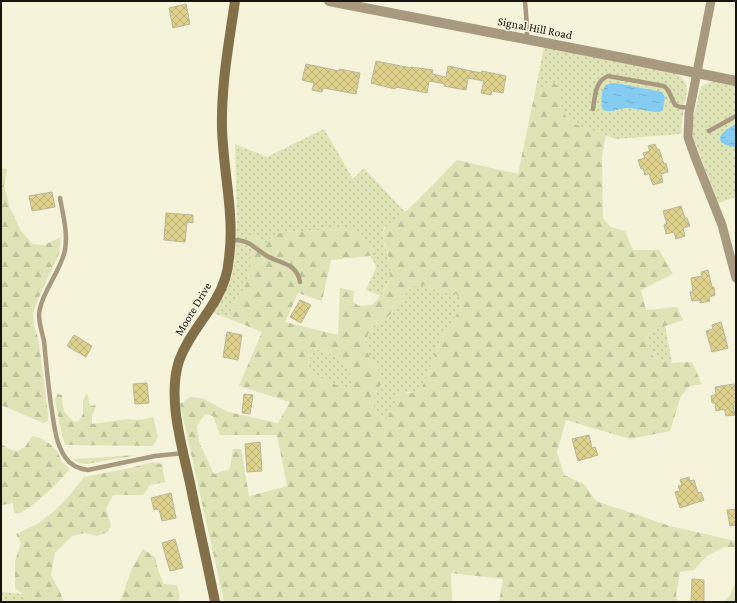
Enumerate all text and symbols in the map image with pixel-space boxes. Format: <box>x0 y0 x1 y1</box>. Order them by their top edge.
street label: Signal Hill Road <box>496 14 574 42</box>
street label: Moore Drive <box>172 280 214 338</box>

